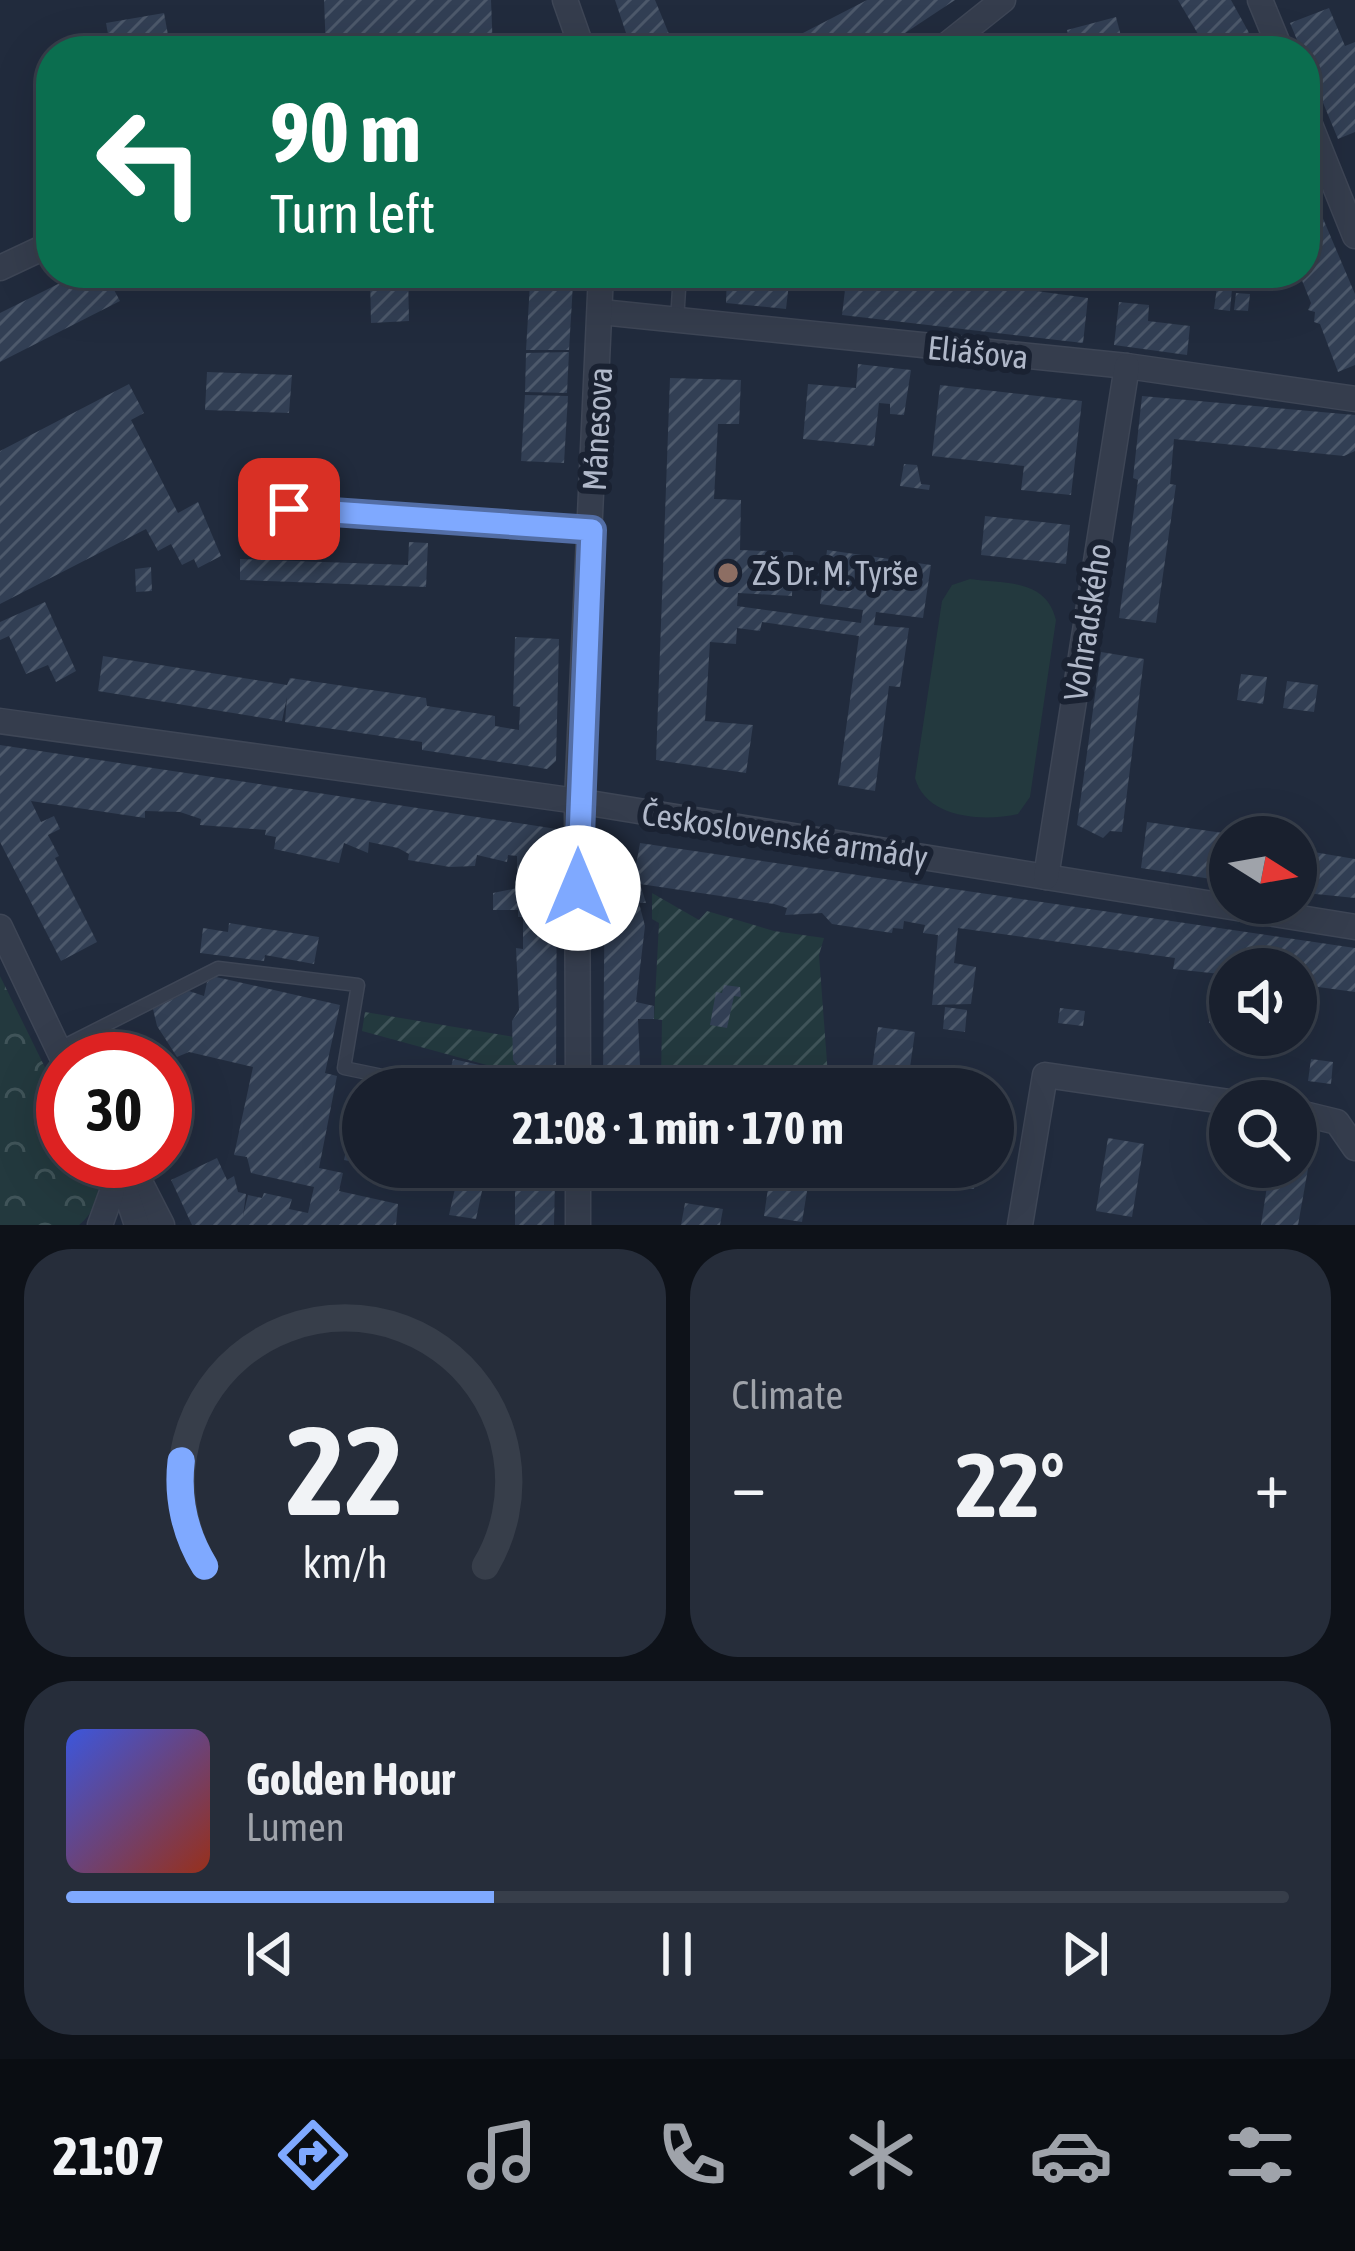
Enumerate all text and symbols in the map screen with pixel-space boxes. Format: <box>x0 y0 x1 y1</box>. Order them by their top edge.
icon: left <box>72 84 228 240</box>
text: 90 m <box>270 84 421 180</box>
text: Turn left <box>270 183 435 244</box>
street label: Eliášova <box>926 328 1030 376</box>
street label: Mánesova <box>575 366 619 492</box>
pin <box>238 458 340 560</box>
icon: arrive <box>256 476 322 542</box>
street label: Vohradského <box>1056 541 1118 703</box>
place label: ZŠ Dr. M. Tyrše <box>752 554 918 592</box>
marker: ZŠ Dr. M. Tyrše <box>715 560 741 586</box>
street label: Československé armády <box>639 794 931 876</box>
north arrow <box>1209 816 1317 924</box>
map controls <box>1209 816 1317 1188</box>
position arrow <box>515 825 641 951</box>
button: sound <box>1209 948 1317 1056</box>
speed limit sign: 30 <box>36 1032 192 1188</box>
button: search <box>1209 1080 1317 1188</box>
text: 21:08 · 1 min · 170 m <box>512 1102 844 1154</box>
text: Climate <box>732 1373 843 1417</box>
text: 22 <box>286 1398 403 1541</box>
text: 22° <box>956 1433 1065 1536</box>
text: − <box>732 1446 766 1522</box>
text: + <box>1255 1446 1289 1522</box>
text: km/h <box>302 1538 387 1587</box>
text: Golden Hour <box>246 1753 455 1805</box>
text: Lumen <box>246 1805 345 1849</box>
icon: previous <box>237 1921 303 1987</box>
icon: pause <box>644 1921 710 1987</box>
icon: next <box>1052 1921 1118 1987</box>
icon: directions <box>271 2113 355 2197</box>
icon: music <box>460 2113 544 2197</box>
icon: phone <box>650 2113 734 2197</box>
icon: climate <box>839 2113 923 2197</box>
icon: car <box>1029 2113 1113 2197</box>
icon: filters <box>1218 2113 1302 2197</box>
text: 21:07 <box>53 2125 165 2186</box>

